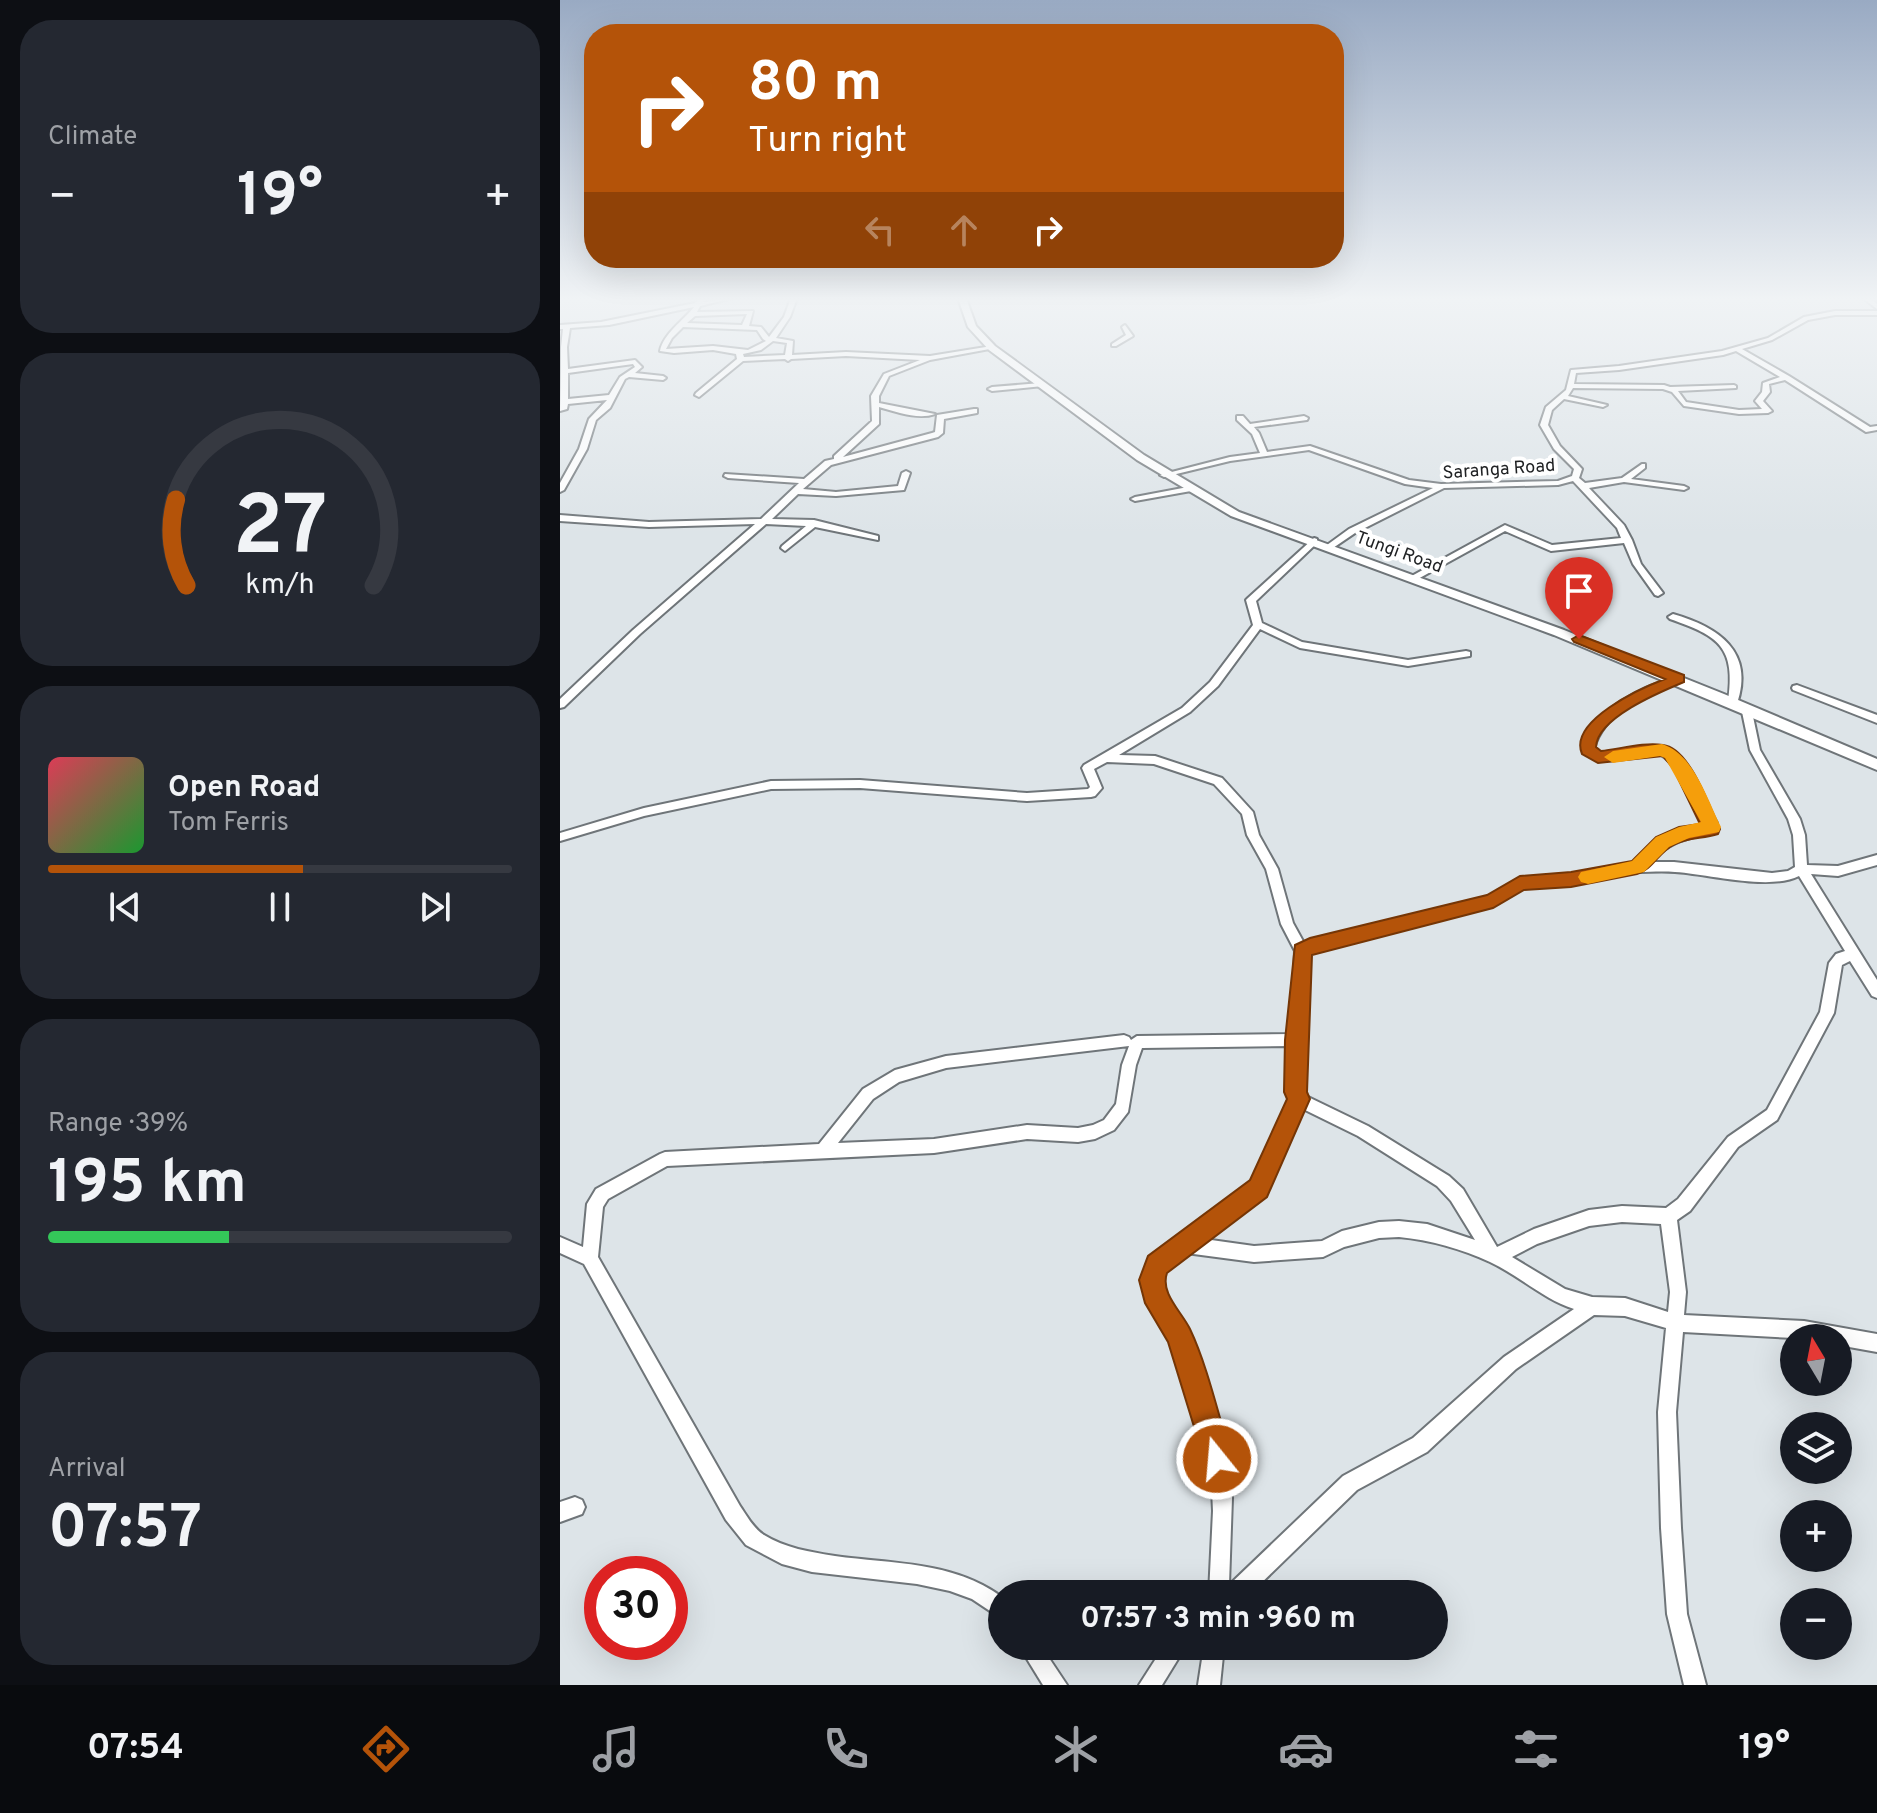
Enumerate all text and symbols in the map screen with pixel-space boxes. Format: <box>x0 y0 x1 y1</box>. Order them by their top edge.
text: 80 m <box>748 50 882 120</box>
icon: right <box>616 56 720 160</box>
text: Turn right <box>748 119 907 165</box>
text: Climate <box>48 121 137 154</box>
text: 19° <box>237 161 323 237</box>
text: − <box>48 171 76 227</box>
text: + <box>484 171 512 227</box>
icon: left <box>858 208 902 252</box>
icon: ahead <box>942 208 986 252</box>
icon: right <box>1026 208 1070 252</box>
street label: Saranga Road <box>1442 455 1556 485</box>
text: 27 <box>233 478 327 583</box>
street label: Tungi Road <box>1352 527 1446 579</box>
pin <box>1545 557 1613 639</box>
text: km/h <box>245 568 315 604</box>
icon: arrive <box>1557 569 1601 613</box>
text: Open Road <box>168 770 320 807</box>
text: Tom Ferris <box>168 807 289 840</box>
icon: previous <box>103 885 147 929</box>
icon: pause <box>258 885 302 929</box>
icon: next <box>413 885 457 929</box>
text: Range · 39% <box>48 1108 188 1141</box>
text: 195 km <box>48 1148 247 1224</box>
north arrow <box>1780 1324 1852 1396</box>
map controls <box>1780 1324 1852 1660</box>
button: layers <box>1780 1412 1852 1484</box>
position arrow <box>1175 1417 1259 1501</box>
text: Arrival <box>48 1453 126 1486</box>
text: 07:57 <box>48 1493 202 1569</box>
button: + <box>1780 1500 1852 1572</box>
speed limit sign: 30 <box>584 1556 688 1660</box>
button: − <box>1780 1588 1852 1660</box>
text: 07:57 · 3 min · 960 m <box>1080 1601 1356 1638</box>
icon: directions <box>358 1721 414 1777</box>
icon: music <box>588 1721 644 1777</box>
icon: phone <box>818 1721 874 1777</box>
icon: climate <box>1048 1721 1104 1777</box>
icon: car <box>1278 1721 1334 1777</box>
icon: filters <box>1508 1721 1564 1777</box>
text: 07:54 <box>87 1726 184 1772</box>
text: 19° <box>1738 1726 1790 1772</box>

